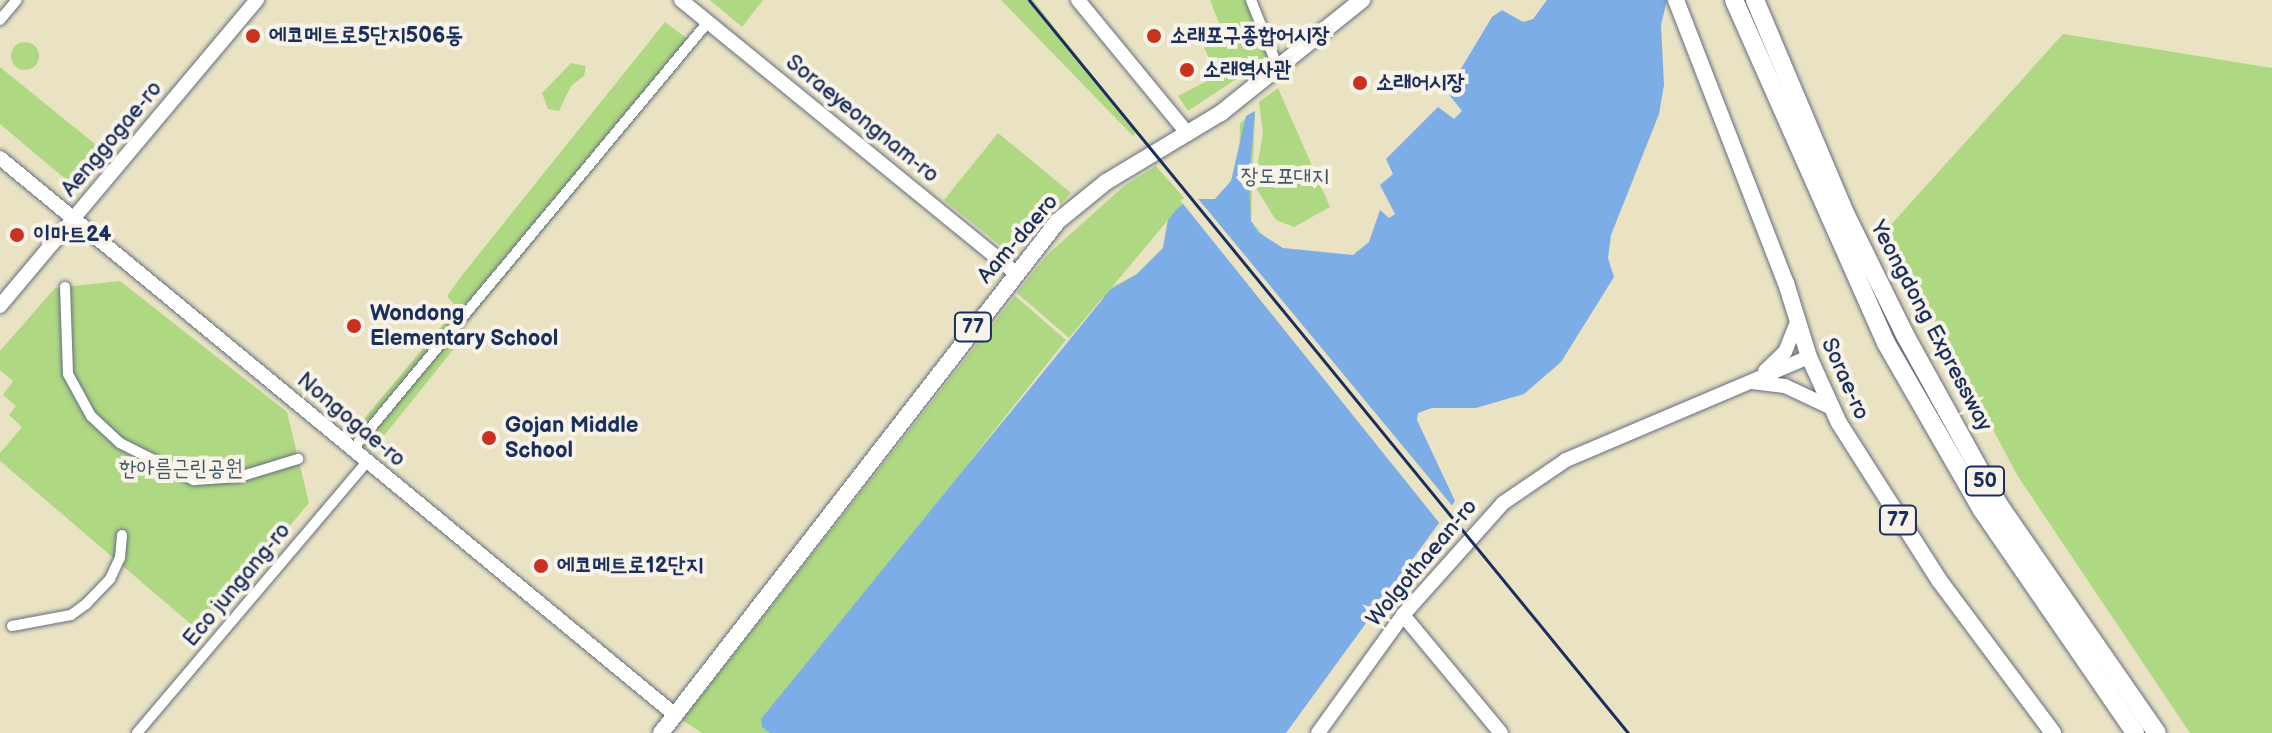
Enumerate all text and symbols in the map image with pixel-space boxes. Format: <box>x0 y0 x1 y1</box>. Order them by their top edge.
place label: 에코메트로5단지506동 <box>269 23 463 49</box>
place label: 소래포구종합어시장 <box>1170 23 1329 49</box>
marker: 에코메트로5단지506동 <box>244 27 262 45</box>
marker: 소래포구종합어시장 <box>1145 27 1163 45</box>
street label: Soraeyeongnam-ro <box>780 49 944 189</box>
place label: 소래역사관 <box>1203 57 1292 83</box>
marker: 소래역사관 <box>1178 61 1196 79</box>
place label: 소래어시장 <box>1376 70 1465 96</box>
marker: 소래어시장 <box>1351 74 1369 92</box>
street label: Aenggogae-ro <box>56 76 168 202</box>
park label: 장도포대지 <box>1241 164 1329 190</box>
street label: Aam-daero <box>972 189 1064 289</box>
street label: Yeongdong Expressway <box>1864 216 1998 436</box>
place label: 이마트24 <box>33 222 111 248</box>
marker: 이마트24 <box>8 226 26 244</box>
place label: Wondong Elementary School <box>370 300 559 352</box>
road number: 77 <box>953 311 993 343</box>
marker: Wondong Elementary School <box>345 317 363 335</box>
street label: Sorae-ro <box>1815 334 1875 424</box>
street label: Nongogae-ro <box>292 367 410 473</box>
place label: Gojan Middle School <box>505 412 638 464</box>
marker: Gojan Middle School <box>480 429 498 447</box>
park label: 한아름근린공원 <box>119 456 243 482</box>
road number: 50 <box>1965 465 2005 497</box>
street label: Wolgothaean-ro <box>1361 494 1483 632</box>
road number: 77 <box>1878 504 1918 536</box>
street label: Eco jungang-ro <box>178 518 296 652</box>
place label: 에코메트로12단지 <box>557 553 703 579</box>
marker: 에코메트로12단지 <box>532 557 550 575</box>

